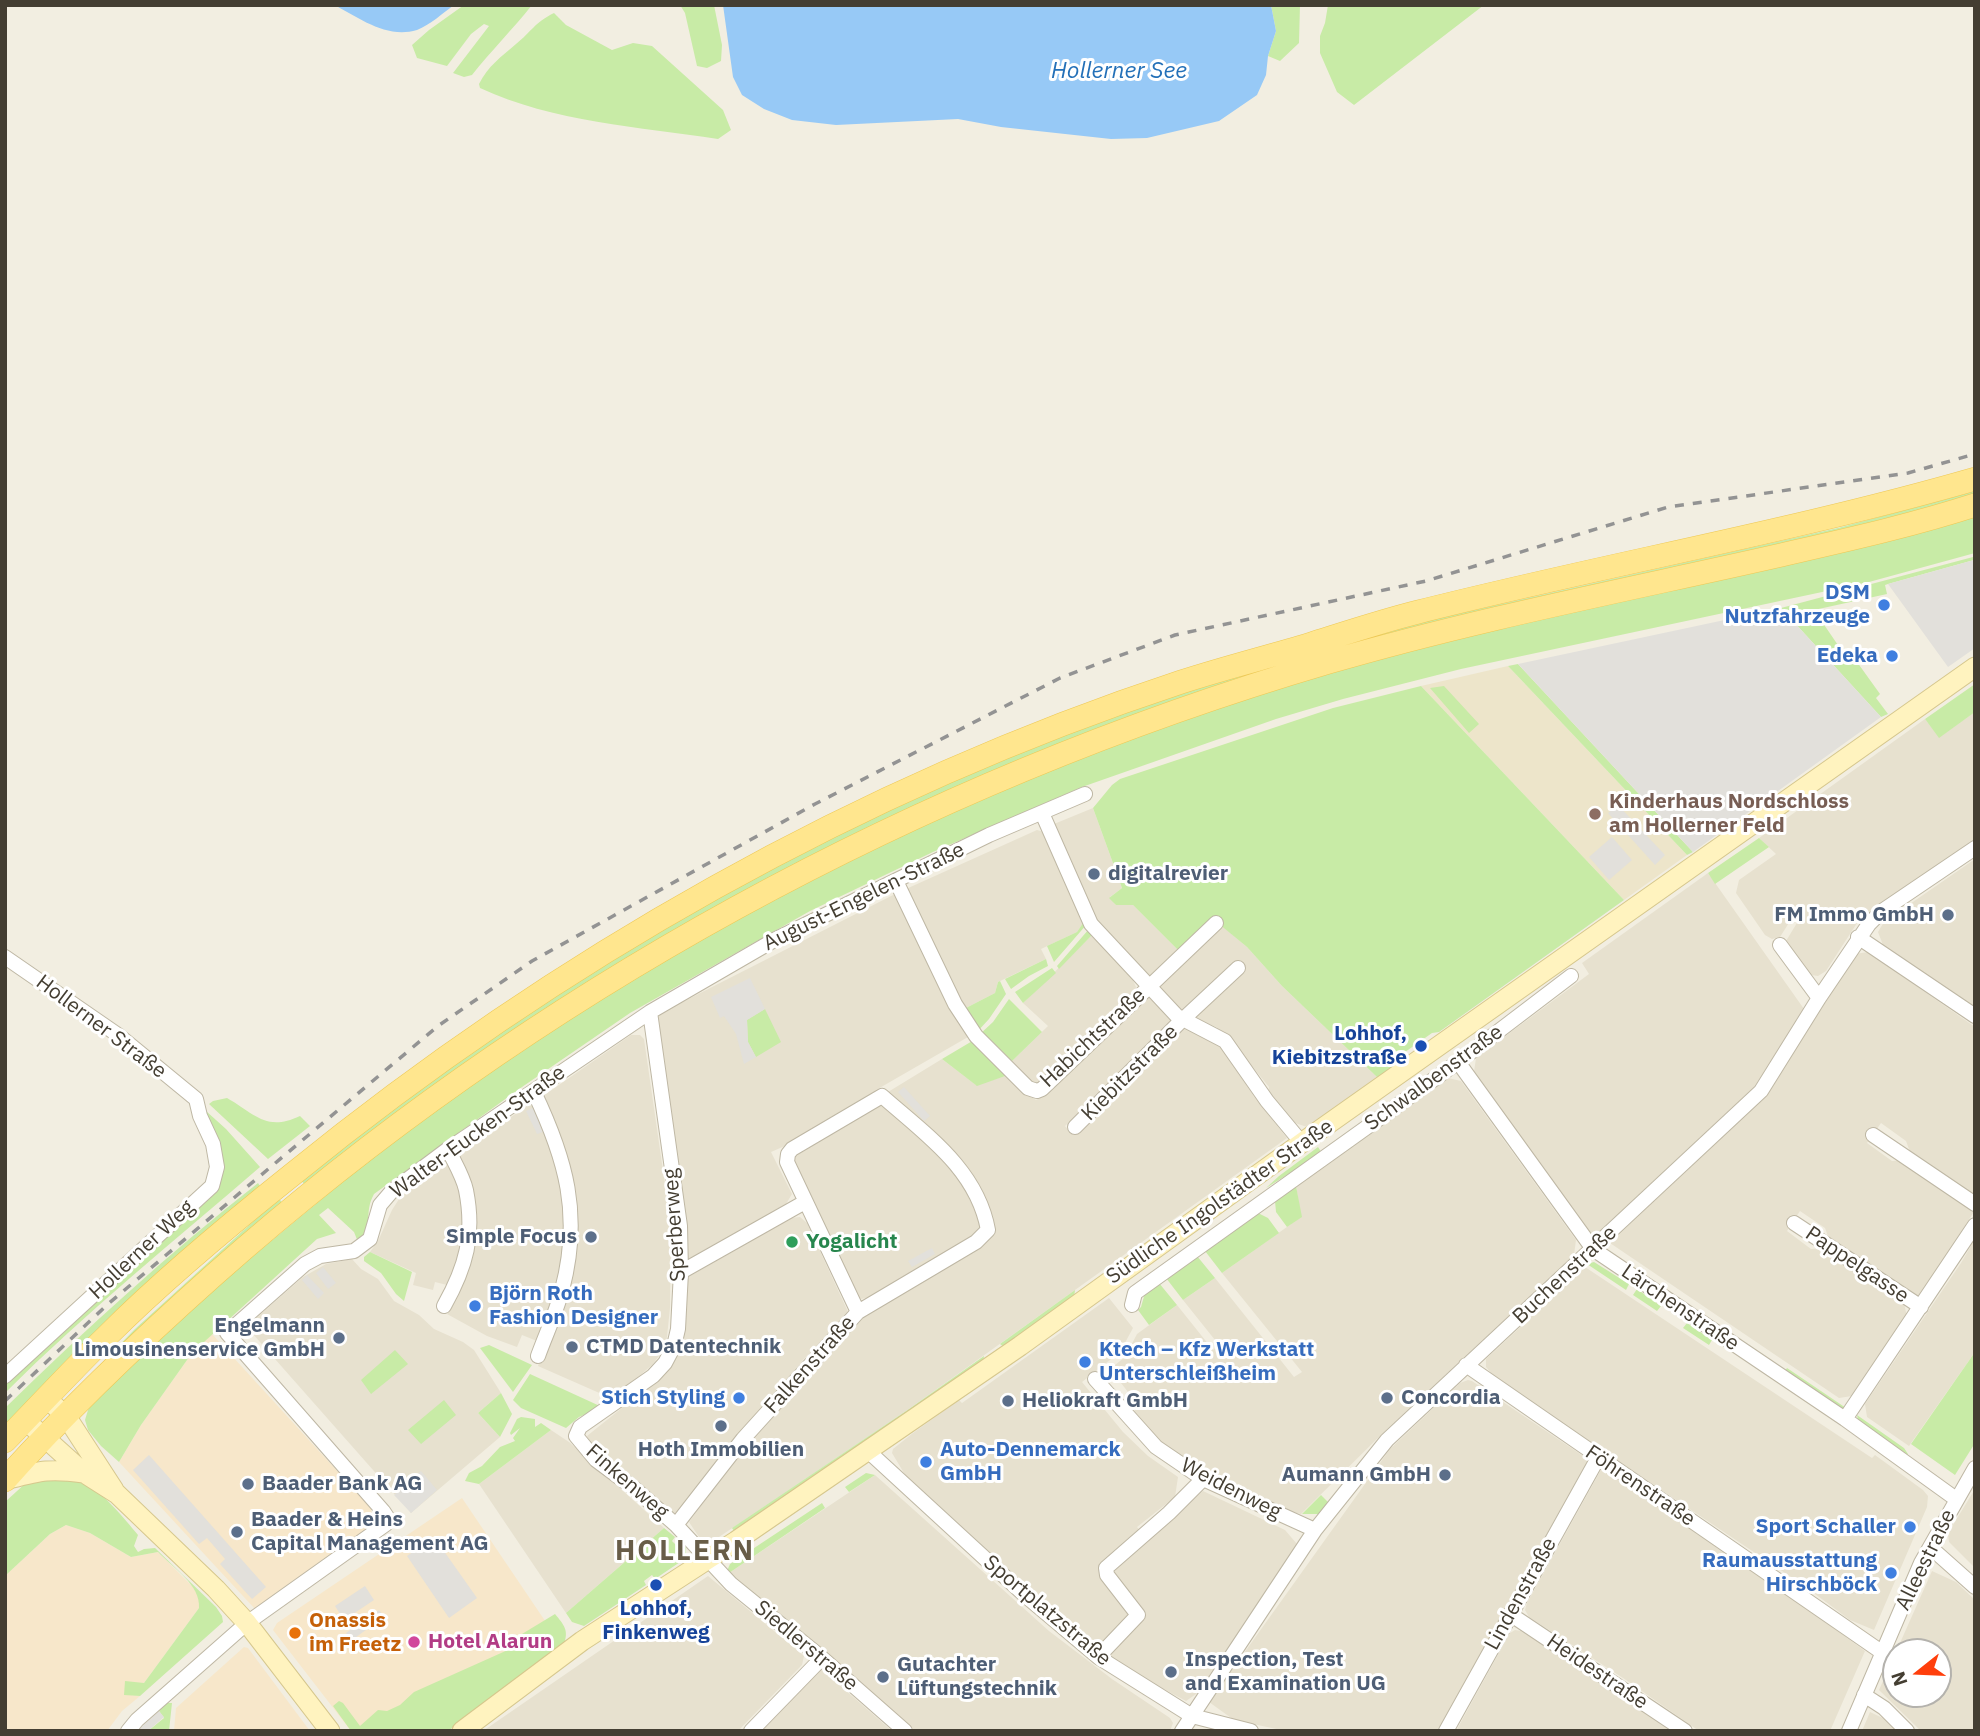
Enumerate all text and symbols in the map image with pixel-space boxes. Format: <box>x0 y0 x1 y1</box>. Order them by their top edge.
water label: Hollerner See <box>1051 57 1187 85</box>
place label: DSM Nutzfahrzeuge <box>1725 580 1870 630</box>
marker: DSM Nutzfahrzeuge <box>1876 597 1892 613</box>
place label: Edeka <box>1817 643 1878 669</box>
marker: Edeka <box>1884 648 1900 664</box>
place label: Kinderhaus Nordschloss am Hollerner Feld <box>1609 789 1849 839</box>
marker: Kinderhaus Nordschloss am Hollerner Feld <box>1587 806 1603 822</box>
street label: August-Engelen-Straße <box>759 837 969 957</box>
place label: digitalrevier <box>1108 861 1228 887</box>
marker: digitalrevier <box>1086 866 1102 882</box>
place label: FM Immo GmbH <box>1774 902 1934 928</box>
marker: FM Immo GmbH <box>1940 907 1956 923</box>
street label: Hollerner Straße <box>31 970 171 1084</box>
street label: Habichtstraße <box>1035 983 1151 1093</box>
street label: Kiebitzstraße <box>1077 1020 1183 1126</box>
street label: Schwalbenstraße <box>1360 1020 1508 1136</box>
place label: Lohhof, Kiebitzstraße <box>1272 1021 1407 1071</box>
marker: Lohhof, Kiebitzstraße <box>1413 1038 1429 1054</box>
street label: Walter-Eucken-Straße <box>386 1060 570 1204</box>
street label: Südliche Ingolstädter Straße <box>1102 1114 1338 1290</box>
street label: Sperberweg <box>658 1167 692 1283</box>
street label: Hollerner Weg <box>84 1195 200 1305</box>
street label: Buchenstraße <box>1508 1220 1622 1330</box>
street label: Pappelgasse <box>1800 1221 1914 1309</box>
place label: Simple Focus <box>446 1224 577 1250</box>
marker: Simple Focus <box>583 1229 599 1245</box>
place label: Yogalicht <box>806 1229 897 1255</box>
marker: Yogalicht <box>784 1234 800 1250</box>
street label: Lärchenstraße <box>1616 1259 1744 1357</box>
place label: Björn Roth Fashion Designer <box>489 1281 658 1331</box>
marker: Björn Roth Fashion Designer <box>467 1298 483 1314</box>
street label: Falkenstraße <box>759 1311 861 1419</box>
place label: Engelmann Limousinenservice GmbH <box>74 1313 325 1363</box>
marker: Engelmann Limousinenservice GmbH <box>331 1330 347 1346</box>
place label: CTMD Datentechnik <box>586 1334 781 1360</box>
place label: Ktech – Kfz Werkstatt Unterschleißheim <box>1099 1337 1314 1387</box>
marker: CTMD Datentechnik <box>564 1339 580 1355</box>
marker: Ktech – Kfz Werkstatt Unterschleißheim <box>1077 1354 1093 1370</box>
place label: Stich Styling <box>601 1385 725 1411</box>
place label: Concordia <box>1401 1385 1501 1411</box>
place label: Heliokraft GmbH <box>1022 1388 1188 1414</box>
marker: Stich Styling <box>731 1390 747 1406</box>
marker: Concordia <box>1379 1390 1395 1406</box>
marker: Heliokraft GmbH <box>1000 1393 1016 1409</box>
marker: Hoth Immobilien <box>713 1418 729 1434</box>
place label: Hoth Immobilien <box>638 1437 804 1463</box>
place label: Auto-Dennemarck GmbH <box>940 1437 1121 1487</box>
street label: Finkenweg <box>580 1439 674 1525</box>
street label: Föhrenstraße <box>1580 1440 1700 1532</box>
street label: Weidenweg <box>1177 1453 1285 1525</box>
marker: Auto-Dennemarck GmbH <box>918 1454 934 1470</box>
place label: Aumann GmbH <box>1282 1462 1431 1488</box>
marker: Aumann GmbH <box>1437 1467 1453 1483</box>
place label: Baader Bank AG <box>262 1471 422 1497</box>
marker: Baader Bank AG <box>240 1476 256 1492</box>
street label: Alleestraße <box>1891 1505 1961 1615</box>
place label: Baader & Heins Capital Management AG <box>251 1507 489 1557</box>
place label: Sport Schaller <box>1755 1514 1896 1540</box>
marker: Sport Schaller <box>1902 1519 1918 1535</box>
marker: Baader & Heins Capital Management AG <box>229 1524 245 1540</box>
street label: Lindenstraße <box>1480 1533 1562 1655</box>
district label: HOLLERN <box>616 1535 754 1569</box>
place label: Raumausstattung Hirschböck <box>1702 1548 1877 1598</box>
street label: Sportplatzstraße <box>978 1550 1116 1672</box>
marker: Raumausstattung Hirschböck <box>1883 1565 1899 1581</box>
marker: Lohhof, Finkenweg <box>648 1577 664 1593</box>
street label: Siedlerstraße <box>749 1595 863 1697</box>
place label: Lohhof, Finkenweg <box>602 1596 710 1646</box>
place label: Onassis im Freetz <box>309 1608 401 1658</box>
marker: Onassis im Freetz <box>287 1625 303 1641</box>
place label: Hotel Alarun <box>428 1629 552 1655</box>
street label: Heidestraße <box>1542 1629 1652 1715</box>
marker: Hotel Alarun <box>406 1634 422 1650</box>
north arrow <box>1882 1638 1952 1708</box>
place label: Inspection, Test and Examination UG <box>1185 1647 1386 1697</box>
place label: Gutachter Lüftungstechnik <box>897 1652 1057 1702</box>
marker: Inspection, Test and Examination UG <box>1163 1664 1179 1680</box>
marker: Gutachter Lüftungstechnik <box>875 1669 891 1685</box>
text: N <box>1885 1669 1912 1689</box>

